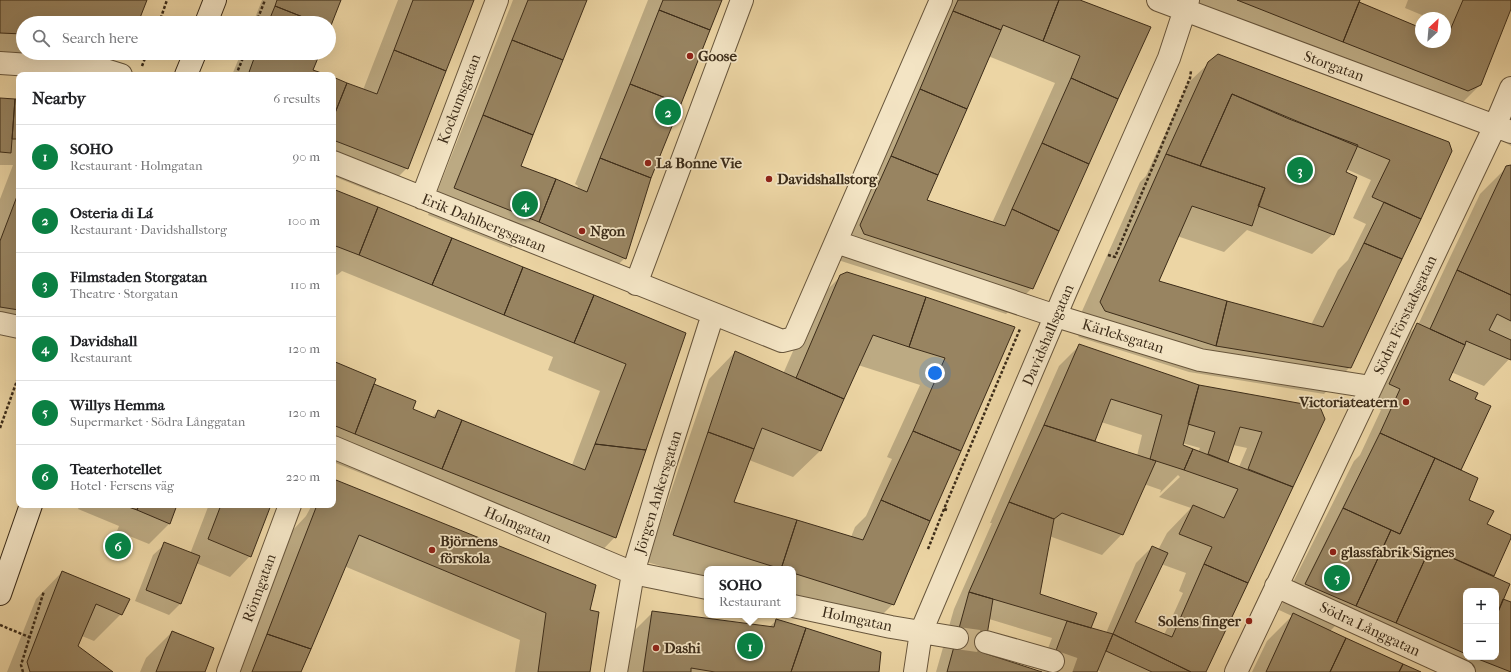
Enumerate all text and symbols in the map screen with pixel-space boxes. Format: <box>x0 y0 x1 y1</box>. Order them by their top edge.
north arrow <box>1415 12 1451 48</box>
search box <box>16 16 336 60</box>
icon: search <box>30 27 52 49</box>
text: Search here <box>62 29 138 47</box>
place label: Goose <box>698 47 737 65</box>
street label: Storgatan <box>1301 47 1367 85</box>
street label: Kockumsgatan <box>434 51 485 147</box>
marker: Goose <box>685 51 695 61</box>
text: Nearby <box>32 88 86 108</box>
text: 6 results <box>273 91 320 106</box>
pin: 2 <box>655 97 681 127</box>
text: SOHO <box>70 140 113 158</box>
text: 1 <box>43 149 47 164</box>
text: 90 m <box>292 149 320 164</box>
place label: La Bonne Vie <box>656 154 743 172</box>
pin: 3 <box>1287 155 1313 185</box>
text: Restaurant · Holmgatan <box>70 158 202 173</box>
marker: La Bonne Vie <box>643 158 653 168</box>
place label: Davidshallstorg <box>777 170 878 188</box>
marker: Davidshallstorg <box>764 174 774 184</box>
pin: 4 <box>512 189 538 219</box>
street label: Erik Dahlbergsgatan <box>419 190 549 256</box>
text: Osteria di Lá <box>70 204 153 222</box>
text: 2 <box>42 213 48 228</box>
text: 100 m <box>287 213 320 228</box>
text: Restaurant · Davidshallstorg <box>70 222 227 237</box>
place label: Ngon <box>590 222 626 240</box>
marker: Ngon <box>577 226 587 236</box>
street label: Södra Förstadsgatan <box>1369 252 1441 377</box>
text: Filmstaden Storgatan <box>70 268 207 286</box>
text: 3 <box>42 277 48 292</box>
text: 110 m <box>290 277 320 292</box>
street label: Davidshallsgatan <box>1018 281 1078 389</box>
text: Theatre · Storgatan <box>70 286 178 301</box>
street label: Kärleksgatan <box>1080 315 1166 357</box>
text: Davidshall <box>70 332 137 350</box>
text: 4 <box>41 341 49 356</box>
text: 120 m <box>288 341 320 356</box>
text: Restaurant <box>70 350 132 365</box>
your location <box>925 363 945 383</box>
place label: Victoriateatern <box>1298 393 1398 411</box>
text: Willys Hemma <box>70 396 165 414</box>
marker: Victoriateatern <box>1401 397 1411 407</box>
text: 5 <box>42 405 48 420</box>
text: 120 m <box>288 405 320 420</box>
text: Supermarket · Södra Långgatan <box>70 414 245 429</box>
street label: Jörgen Ankersgatan <box>630 428 685 557</box>
text: Teaterhotellet <box>70 460 162 478</box>
text: 6 <box>41 469 49 484</box>
text: 220 m <box>286 469 320 484</box>
text: Hotel · Fersens väg <box>70 478 174 493</box>
street label: Holmgatan <box>481 503 555 547</box>
pin: 6 <box>105 531 131 561</box>
place label: Björnens förskola <box>439 532 498 567</box>
place label: glassfabrik Signes <box>1341 543 1455 561</box>
marker: Björnens förskola <box>427 545 437 555</box>
marker: glassfabrik Signes <box>1328 547 1338 557</box>
street label: Rönngatan <box>238 551 280 625</box>
pin: 5 <box>1324 563 1350 593</box>
popup <box>704 566 796 618</box>
text: SOHO <box>719 576 762 594</box>
map controls <box>1463 588 1499 660</box>
button: + <box>1463 588 1499 624</box>
text: Restaurant <box>719 594 781 609</box>
street label: Södra Långgatan <box>1317 598 1423 660</box>
street label: Holmgatan <box>820 603 894 635</box>
place label: Solens finger <box>1158 612 1242 630</box>
marker: Solens finger <box>1244 616 1254 626</box>
button: − <box>1463 624 1499 660</box>
pin: 1 <box>737 631 763 661</box>
place label: Dashi <box>664 639 701 657</box>
marker: Dashi <box>651 643 661 653</box>

